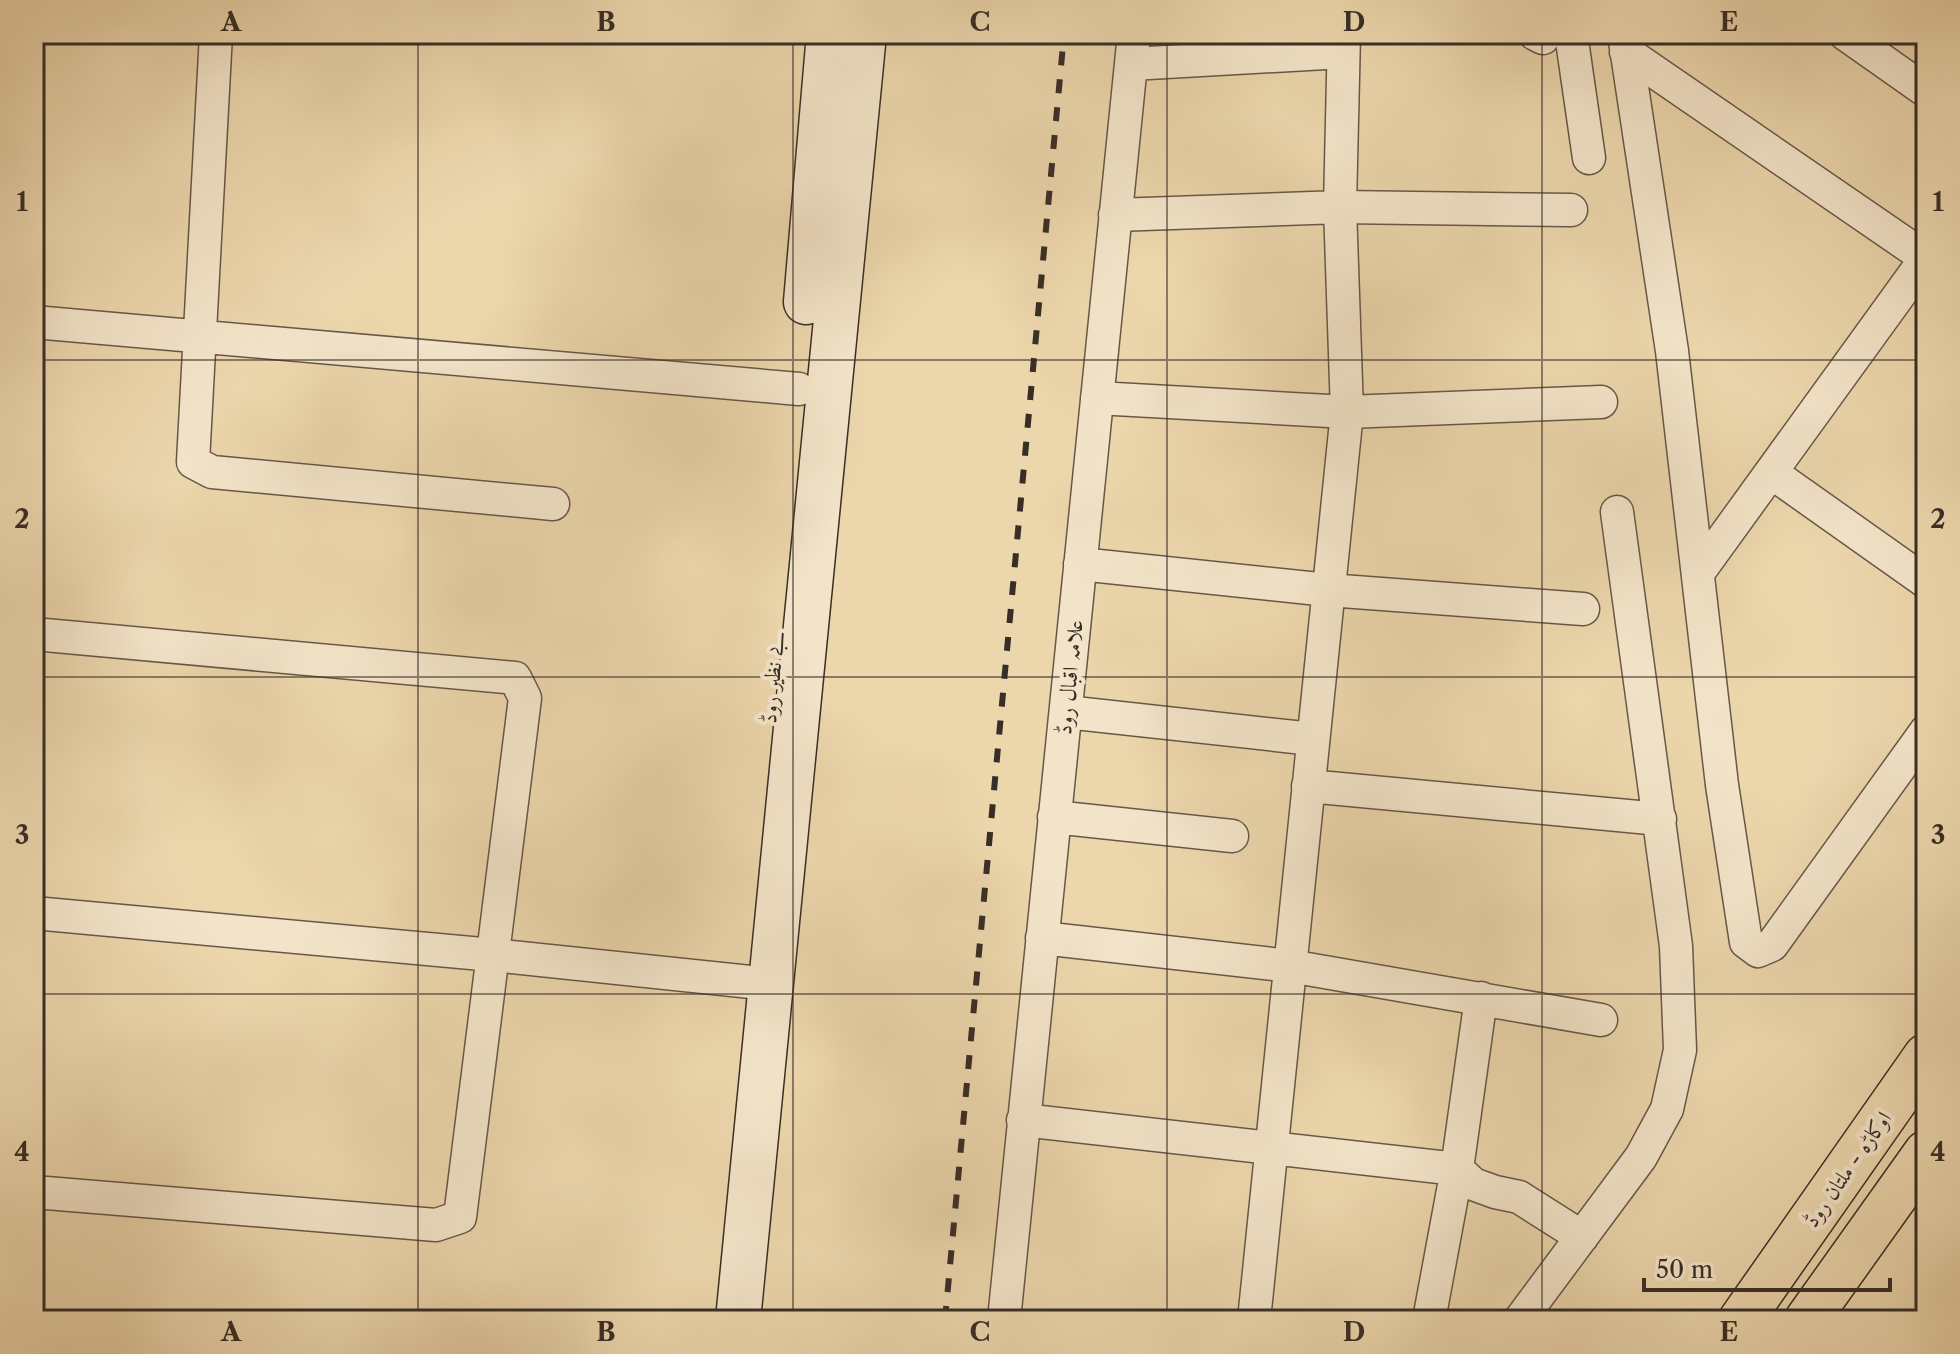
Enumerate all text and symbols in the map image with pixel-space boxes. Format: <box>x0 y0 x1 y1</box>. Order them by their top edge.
text: A <box>220 6 242 38</box>
text: B <box>596 6 616 38</box>
text: C <box>970 6 990 38</box>
text: D <box>1343 6 1365 38</box>
text: E <box>1720 6 1738 38</box>
text: 1 <box>16 186 28 218</box>
text: 1 <box>1932 186 1944 218</box>
text: 2 <box>14 503 30 535</box>
text: 2 <box>1930 503 1946 535</box>
street label: علامہ اقبال روڈ <box>1050 618 1089 736</box>
street label: بے نظیر روڈ <box>755 629 790 725</box>
text: 3 <box>15 819 29 851</box>
text: 3 <box>1931 819 1945 851</box>
street label: اوکاڑہ - ملتان روڈ <box>1798 1106 1897 1232</box>
text: 4 <box>14 1136 30 1168</box>
text: 4 <box>1930 1136 1946 1168</box>
scale bar <box>1644 1242 1890 1292</box>
text: 50 m <box>1656 1255 1713 1284</box>
text: A <box>220 1316 242 1348</box>
text: B <box>596 1316 616 1348</box>
text: C <box>970 1316 990 1348</box>
text: D <box>1343 1316 1365 1348</box>
text: E <box>1720 1316 1738 1348</box>

